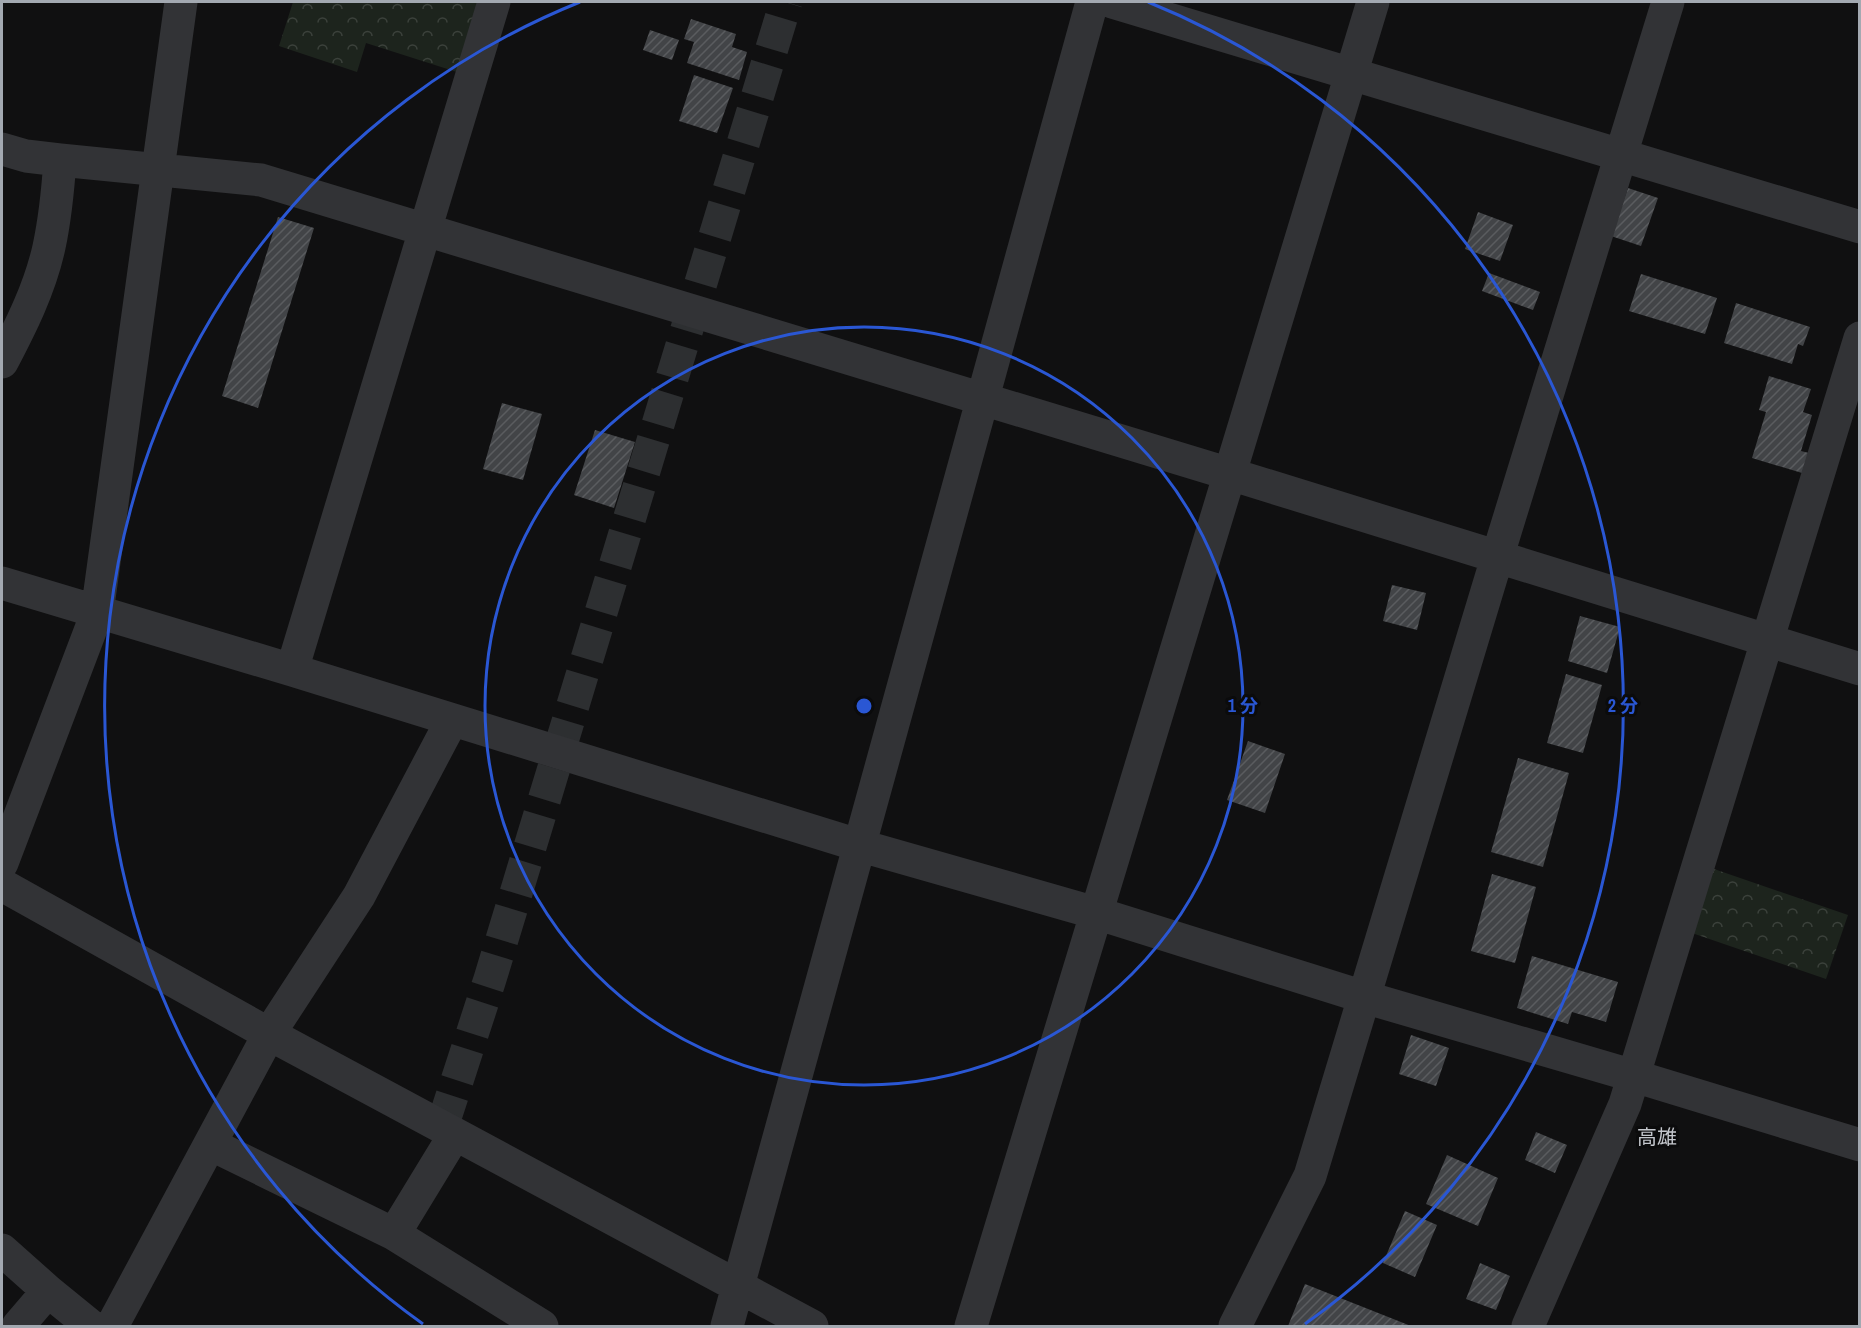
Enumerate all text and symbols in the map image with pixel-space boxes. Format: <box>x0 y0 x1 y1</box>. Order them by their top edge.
text: 1 分 <box>1228 693 1258 718</box>
text: 2 分 <box>1608 693 1638 718</box>
centre of rings <box>854 696 874 716</box>
district label: 高雄 <box>1637 1123 1677 1150</box>

